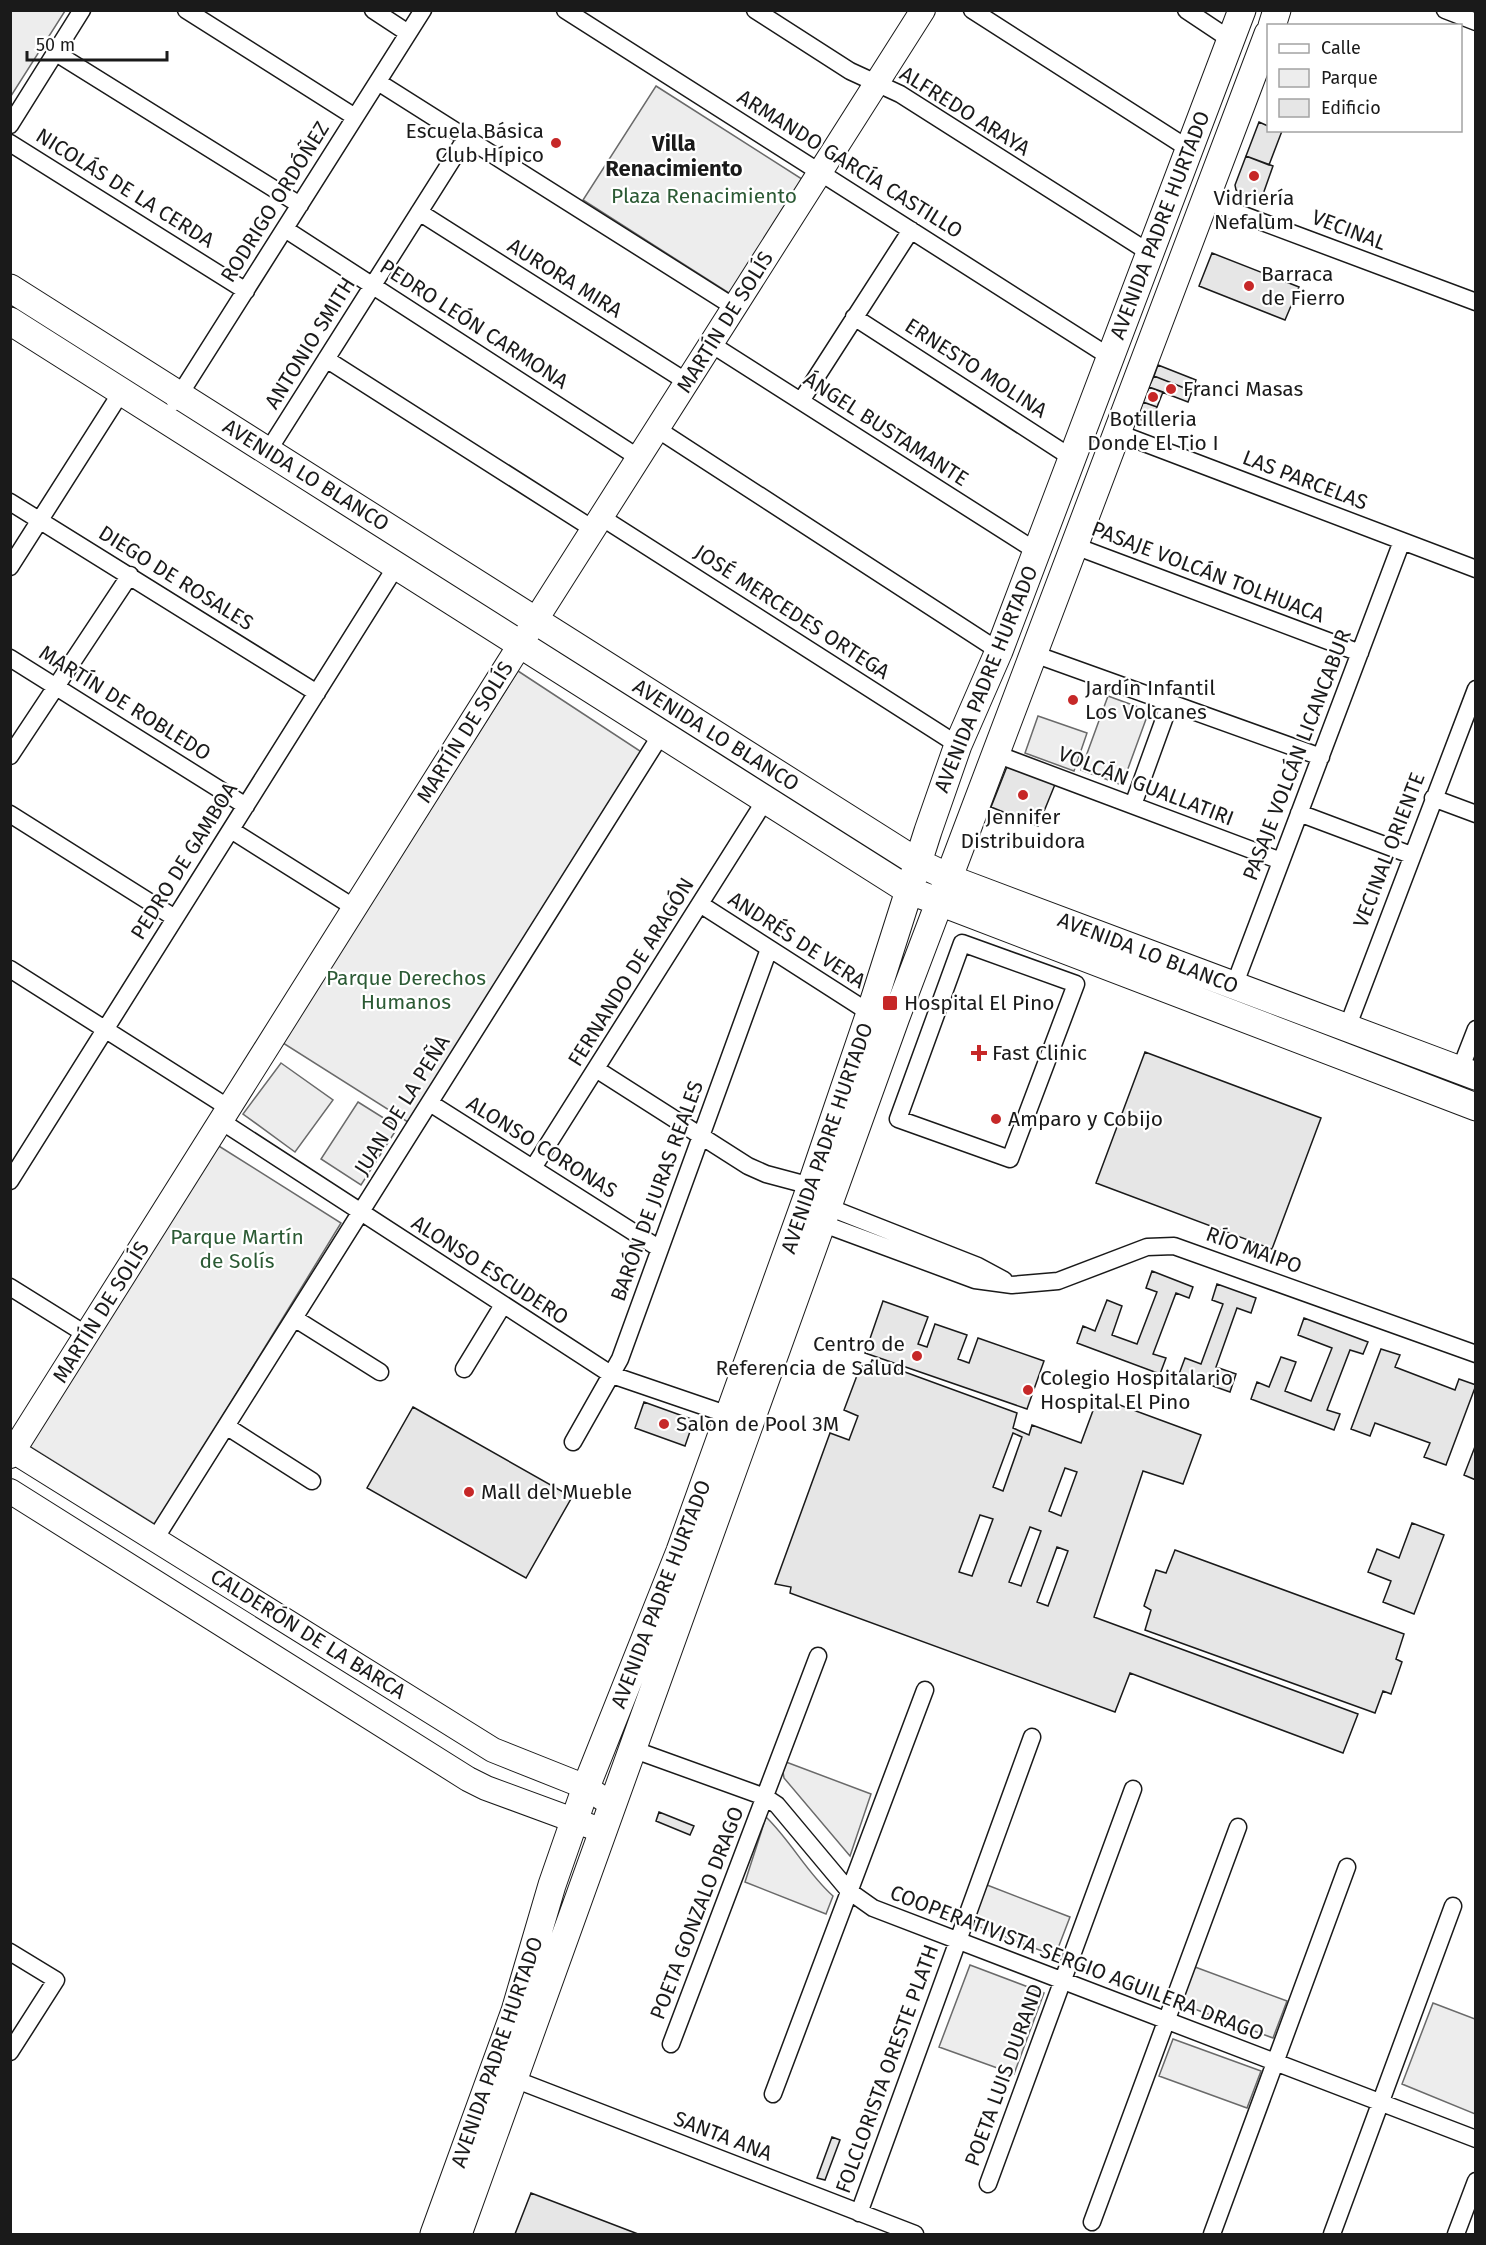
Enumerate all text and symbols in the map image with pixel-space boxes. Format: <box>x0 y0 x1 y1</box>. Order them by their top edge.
scale bar <box>27 24 166 62</box>
legend <box>1267 24 1462 132</box>
text: 50 m <box>36 34 75 56</box>
text: Calle <box>1321 37 1361 59</box>
street label: ALFREDO ARAYA <box>895 61 1035 161</box>
text: Parque <box>1321 67 1378 89</box>
street label: ARMANDO GARCÍA CASTILLO <box>733 84 967 244</box>
text: Edificio <box>1321 97 1381 119</box>
street label: AVENIDA PADRE HURTADO <box>1104 107 1216 343</box>
street label: RODRIGO ORDÓÑEZ <box>215 117 335 287</box>
place label: Escuela Básica Club Hípico <box>406 118 544 168</box>
street label: NICOLÁS DE LA CERDA <box>31 123 219 253</box>
district label: Villa Renacimiento <box>605 130 743 182</box>
marker: Escuela Básica Club Hípico <box>549 136 563 150</box>
marker: Vidriería Nefalum <box>1247 169 1261 183</box>
park label: Plaza Renacimiento <box>611 183 797 209</box>
place label: Vidriería Nefalum <box>1213 185 1295 235</box>
street label: VECINAL <box>1308 204 1390 256</box>
street label: AURORA MIRA <box>503 232 627 324</box>
street label: MARTÍN DE SOLÍS <box>671 246 779 398</box>
street label: PEDRO LEÓN CARMONA <box>375 253 573 395</box>
place label: Barraca de Fierro <box>1261 261 1345 311</box>
street label: ANTONIO SMITH <box>259 272 361 414</box>
marker: Barraca de Fierro <box>1242 279 1256 293</box>
street label: ERNESTO MOLINA <box>900 312 1052 424</box>
street label: ÁNGEL BUSTAMANTE <box>799 366 973 492</box>
place label: Franci Masas <box>1183 376 1304 402</box>
marker: Franci Masas <box>1164 382 1178 396</box>
marker: Botilleria Donde El Tio I <box>1146 390 1160 404</box>
place label: Botilleria Donde El Tio I <box>1087 406 1219 456</box>
street label: AVENIDA LO BLANCO <box>218 413 394 537</box>
street label: LAS PARCELAS <box>1239 444 1371 516</box>
street label: PASAJE VOLCÁN TOLHUACA <box>1088 516 1328 628</box>
street label: DIEGO DE ROSALES <box>94 520 258 636</box>
street label: JOSÉ MERCEDES ORTEGA <box>689 539 895 685</box>
street label: AVENIDA PADRE HURTADO <box>929 562 1043 796</box>
street label: PASAJE VOLCÁN LICANCABUR <box>1237 626 1357 884</box>
street label: MARTÍN DE ROBLEDO <box>34 640 216 766</box>
street label: MARTÍN DE SOLÍS <box>411 656 519 808</box>
street label: AVENIDA LO BLANCO <box>628 673 804 797</box>
place label: Jardín Infantil Los Volcanes <box>1085 675 1215 725</box>
marker: Jardín Infantil Los Volcanes <box>1066 693 1080 707</box>
street label: VOLCÁN GUALLATIRI <box>1054 741 1238 831</box>
street label: VECINAL ORIENTE <box>1347 769 1431 931</box>
street label: PEDRO DE GAMBOA <box>125 778 243 944</box>
marker: Jennifer Distribuidora <box>1016 788 1030 802</box>
place label: Jennifer Distribuidora <box>960 804 1086 854</box>
street label: FERNANDO DE ARAGÓN <box>562 873 700 1071</box>
street label: ANDRÉS DE VERA <box>723 886 871 994</box>
street label: AVENIDA LO BLANCO <box>1054 907 1242 999</box>
park label: Parque Derechos Humanos <box>326 965 486 1015</box>
place label: Hospital El Pino <box>904 990 1055 1016</box>
marker: Hospital El Pino <box>881 994 899 1012</box>
street label: AVENIDA PADRE HURTADO <box>775 1019 879 1257</box>
street label: JUAN DE LA PEÑA <box>349 1030 455 1180</box>
place label: Fast Clinic <box>992 1040 1087 1066</box>
marker: Fast Clinic <box>970 1044 988 1062</box>
street label: BARÓN DE JURAS REALES <box>605 1077 709 1305</box>
street label: ALONSO CORONAS <box>462 1090 622 1204</box>
place label: Amparo y Cobijo <box>1008 1106 1163 1132</box>
marker: Amparo y Cobijo <box>989 1112 1003 1126</box>
street label: ALONSO ESCUDERO <box>407 1210 573 1330</box>
street label: RÍO MAIPO <box>1202 1221 1306 1279</box>
park label: Parque Martín de Solís <box>170 1224 304 1274</box>
street label: MARTÍN DE SOLÍS <box>47 1236 155 1388</box>
place label: Centro de Referencia de Salud <box>716 1331 905 1381</box>
marker: Centro de Referencia de Salud <box>910 1349 924 1363</box>
place label: Colegio Hospitalario Hospital El Pino <box>1040 1365 1233 1415</box>
marker: Colegio Hospitalario Hospital El Pino <box>1021 1383 1035 1397</box>
place label: Salon de Pool 3M <box>676 1411 839 1437</box>
marker: Salon de Pool 3M <box>657 1417 671 1431</box>
street label: AVENIDA PADRE HURTADO <box>605 1476 717 1712</box>
place label: Mall del Mueble <box>481 1479 632 1505</box>
marker: Mall del Mueble <box>462 1485 476 1499</box>
street label: CALDERÓN DE LA BARCA <box>206 1563 410 1705</box>
street label: POETA GONZALO DRAGO <box>644 1803 750 2023</box>
street label: COOPERATIVISTA SERGIO AGUILERA DRAGO <box>886 1879 1268 2047</box>
street label: AVENIDA PADRE HURTADO <box>445 1933 549 2171</box>
street label: FOLCLORISTA ORESTE PLATH <box>830 1941 944 2197</box>
street label: POETA LUIS DURAND <box>959 1980 1049 2170</box>
street label: SANTA ANA <box>670 2105 776 2167</box>

